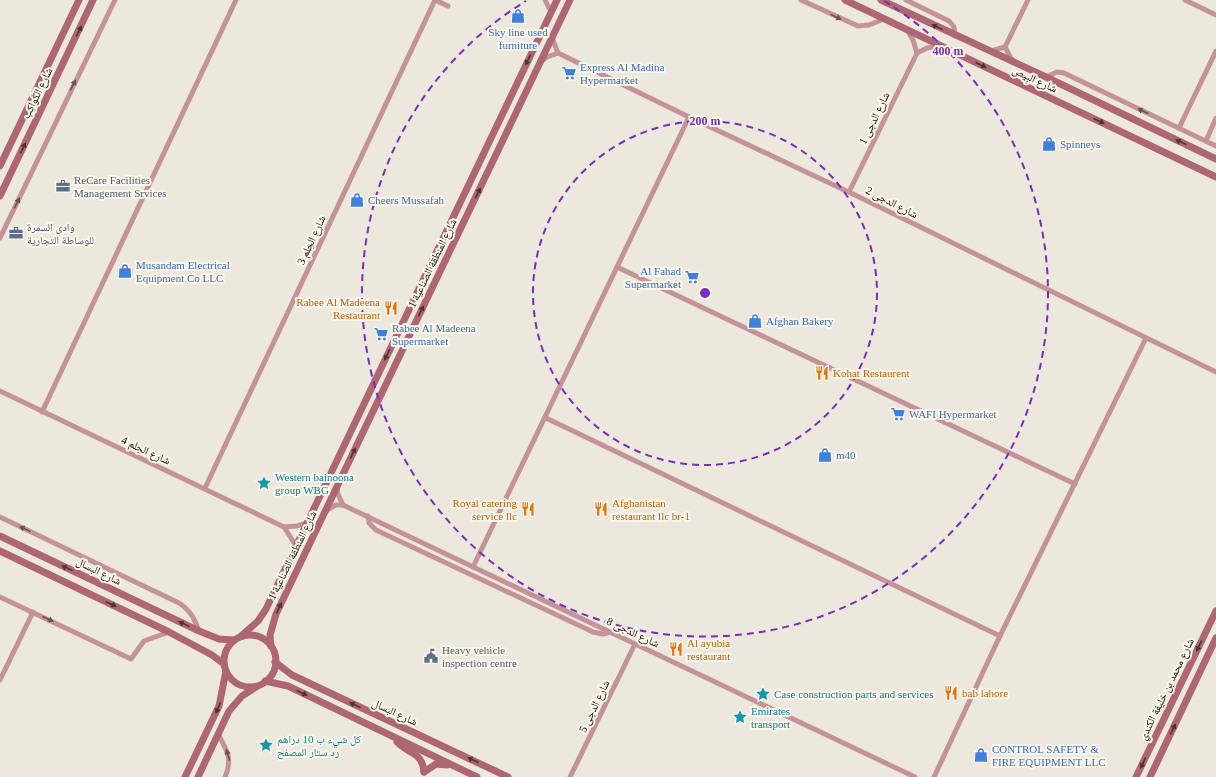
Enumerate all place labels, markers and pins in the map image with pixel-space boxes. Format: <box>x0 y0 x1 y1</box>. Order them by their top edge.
shop icon: Sky line used furniture <box>510 8 526 24</box>
place label: Sky line used furniture <box>488 26 548 51</box>
place label: Express Al Madina Hypermarket <box>580 61 664 86</box>
supermarket icon: Express Al Madina Hypermarket <box>561 65 577 81</box>
shop icon: Spinneys <box>1041 136 1057 152</box>
place label: Spinneys <box>1060 138 1100 150</box>
place label: ReCare Facilities Management Srvices <box>74 174 167 199</box>
office icon: ReCare Facilities Management Srvices <box>55 178 71 194</box>
shop icon: Cheers Mussafah <box>349 192 365 208</box>
place label: Cheers Mussafah <box>368 194 445 206</box>
place label: وادي السمرة للوساطة التجارية <box>27 221 94 246</box>
office icon: وادي السمرة للوساطة التجارية <box>8 225 24 241</box>
place label: Musandam Electrical Equipment Co LLC <box>136 259 230 284</box>
shop icon: Musandam Electrical Equipment Co LLC <box>117 263 133 279</box>
place label: Al Fahad Supermarket <box>625 265 681 290</box>
supermarket icon: Al Fahad Supermarket <box>684 269 700 285</box>
centre of rings <box>698 286 712 300</box>
place label: Rabee Al Madeena Restaurant <box>296 296 380 321</box>
restaurant icon: Rabee Al Madeena Restaurant <box>383 300 399 316</box>
shop icon: Afghan Bakery <box>747 313 763 329</box>
place label: Afghan Bakery <box>766 315 834 327</box>
place label: Rabee Al Madeena Supermarket <box>392 322 476 347</box>
supermarket icon: Rabee Al Madeena Supermarket <box>373 326 389 342</box>
restaurant icon: Kohat Restaurent <box>814 365 830 381</box>
place label: Kohat Restaurent <box>833 367 910 379</box>
supermarket icon: WAFI Hypermarket <box>890 406 906 422</box>
place label: WAFI Hypermarket <box>909 408 997 420</box>
shop icon: m40 <box>817 447 833 463</box>
place label: m40 <box>836 449 856 461</box>
place label: Western bainoona group WBG <box>275 471 354 496</box>
place icon: Western bainoona group WBG <box>256 475 272 491</box>
place label: Royal catering service llc <box>453 497 517 522</box>
place label: Afghanistan restaurant llc br-1 <box>612 497 690 522</box>
restaurant icon: Royal catering service llc <box>520 501 536 517</box>
restaurant icon: Afghanistan restaurant llc br-1 <box>593 501 609 517</box>
place label: Al ayubia restaurant <box>687 637 730 662</box>
restaurant icon: Al ayubia restaurant <box>668 641 684 657</box>
place label: Heavy vehicle inspection centre <box>442 644 517 669</box>
public building icon: Heavy vehicle inspection centre <box>423 648 439 664</box>
restaurant icon: bab lahore <box>943 685 959 701</box>
place icon: Case construction parts and services <box>755 686 771 702</box>
place label: bab lahore <box>962 687 1008 699</box>
place label: Case construction parts and services <box>774 688 933 700</box>
place label: Emirates transport <box>751 705 790 730</box>
place icon: Emirates transport <box>732 709 748 725</box>
place label: كل شيء ب 10 دراهم رد ستار المصفح <box>277 733 361 759</box>
place icon: كل شيء ب 10 دراهم رد ستار المصفح <box>258 737 274 753</box>
place label: CONTROL SAFETY & FIRE EQUIPMENT LLC <box>992 743 1105 768</box>
shop icon: CONTROL SAFETY & FIRE EQUIPMENT LLC <box>973 747 989 763</box>

